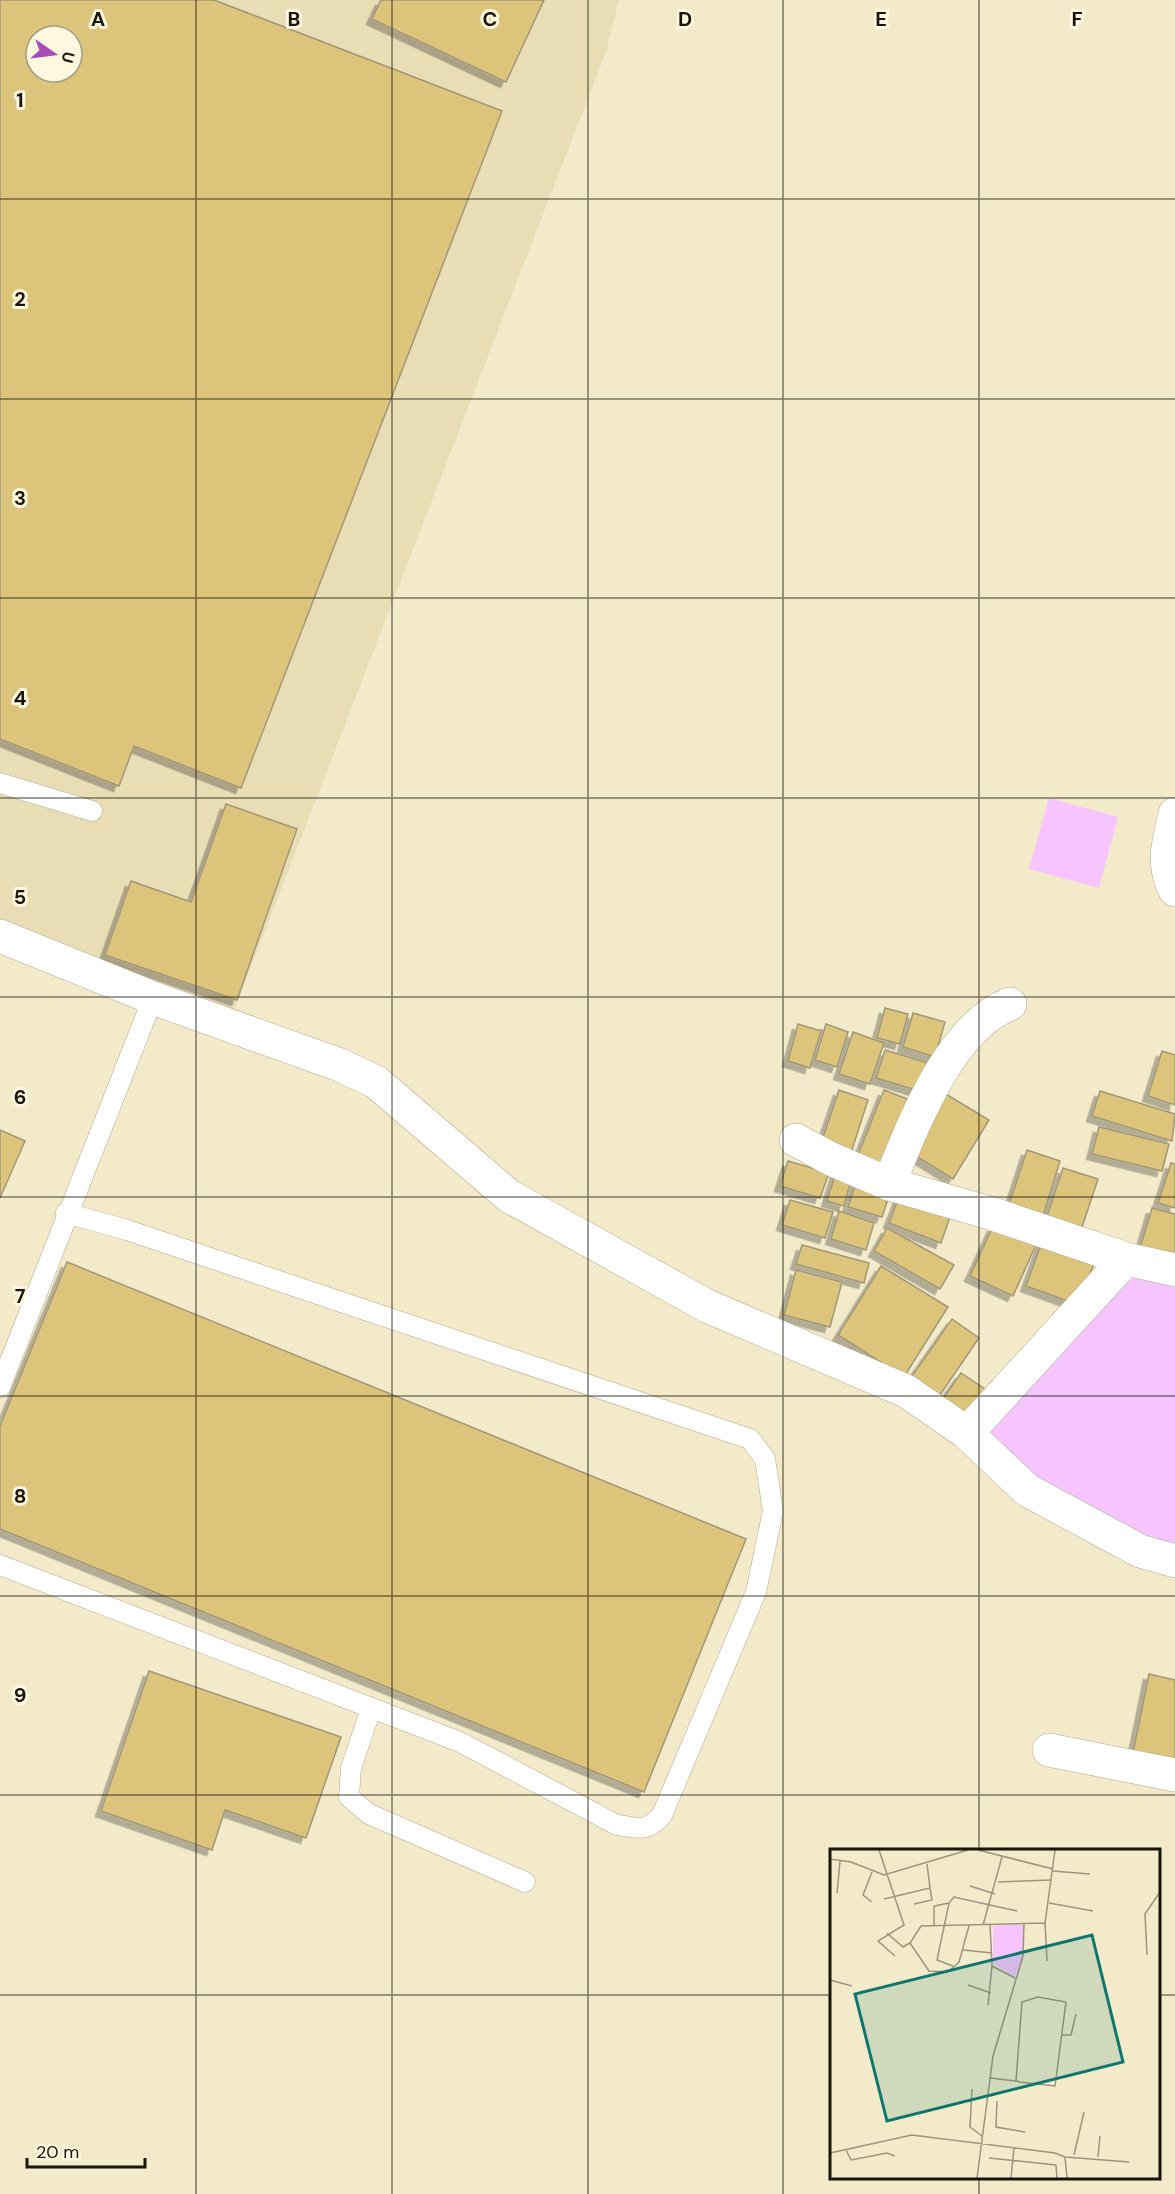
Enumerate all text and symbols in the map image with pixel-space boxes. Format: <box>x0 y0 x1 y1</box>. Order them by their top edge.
text: A <box>91 6 105 32</box>
text: B <box>288 6 300 32</box>
text: C <box>483 6 497 32</box>
text: D <box>678 6 692 32</box>
text: E <box>875 6 887 32</box>
text: F <box>1071 6 1083 32</box>
north arrow <box>24 24 84 84</box>
text: U <box>57 50 80 65</box>
text: 1 <box>16 87 24 113</box>
text: 2 <box>14 286 26 312</box>
text: 3 <box>14 485 26 511</box>
text: 4 <box>14 685 27 711</box>
text: 5 <box>14 884 26 910</box>
text: 6 <box>14 1084 26 1110</box>
text: 7 <box>15 1283 26 1309</box>
text: 8 <box>14 1483 26 1509</box>
text: 9 <box>14 1682 26 1708</box>
inset map <box>830 1849 1160 2179</box>
scale bar <box>27 2131 146 2169</box>
text: 20 m <box>36 2140 79 2164</box>

